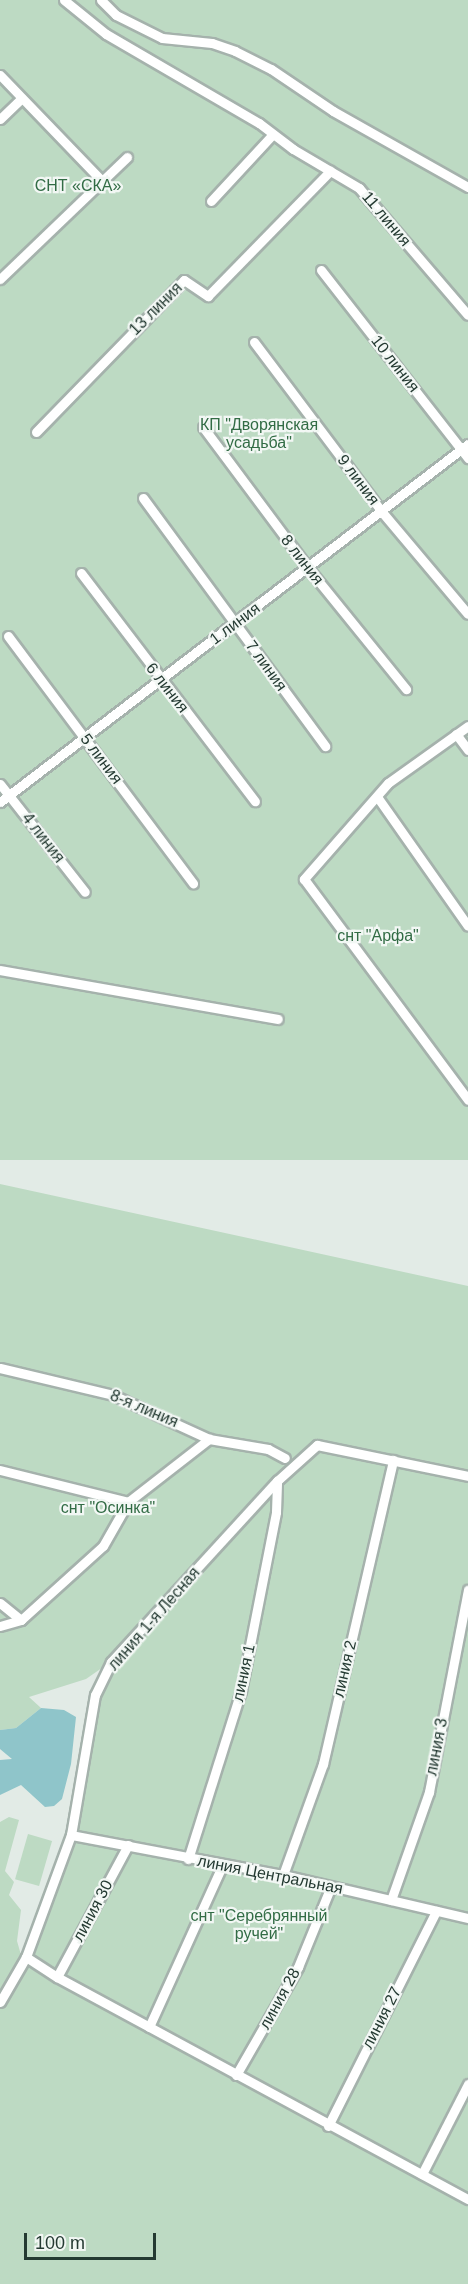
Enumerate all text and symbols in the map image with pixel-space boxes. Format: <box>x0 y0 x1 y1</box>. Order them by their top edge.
park label: СНТ «СКА» <box>35 176 121 196</box>
street label: 11 линия <box>358 188 414 250</box>
street label: 13 линия <box>126 279 186 339</box>
street label: 10 линия <box>367 332 423 396</box>
park label: КП "Дворянская усадьба" <box>200 415 318 453</box>
street label: 9 линия <box>333 451 383 509</box>
street label: 8 линия <box>277 531 327 589</box>
street label: 1 линия <box>206 599 264 649</box>
street label: 7 линия <box>241 637 291 695</box>
street label: 6 линия <box>142 659 192 717</box>
street label: 5 линия <box>76 730 126 788</box>
street label: 4 линия <box>18 809 68 867</box>
park label: снт "Арфа" <box>337 926 419 946</box>
street label: 8-я линия <box>107 1386 181 1432</box>
park label: снт "Осинка" <box>61 1498 155 1518</box>
street label: линия 1-я Лесная <box>104 1564 204 1674</box>
street label: линия 2 <box>329 1639 361 1699</box>
street label: линия 1 <box>229 1643 259 1703</box>
street label: линия 3 <box>422 1717 452 1777</box>
street label: линия Центральная <box>196 1851 344 1899</box>
street label: линия 30 <box>69 1877 117 1945</box>
park label: снт "Серебрянный ручей" <box>190 1906 328 1944</box>
street label: линия 28 <box>255 1965 305 2033</box>
street label: линия 27 <box>358 1984 406 2052</box>
scale bar <box>27 2221 159 2259</box>
text: 100 m <box>35 2233 85 2253</box>

